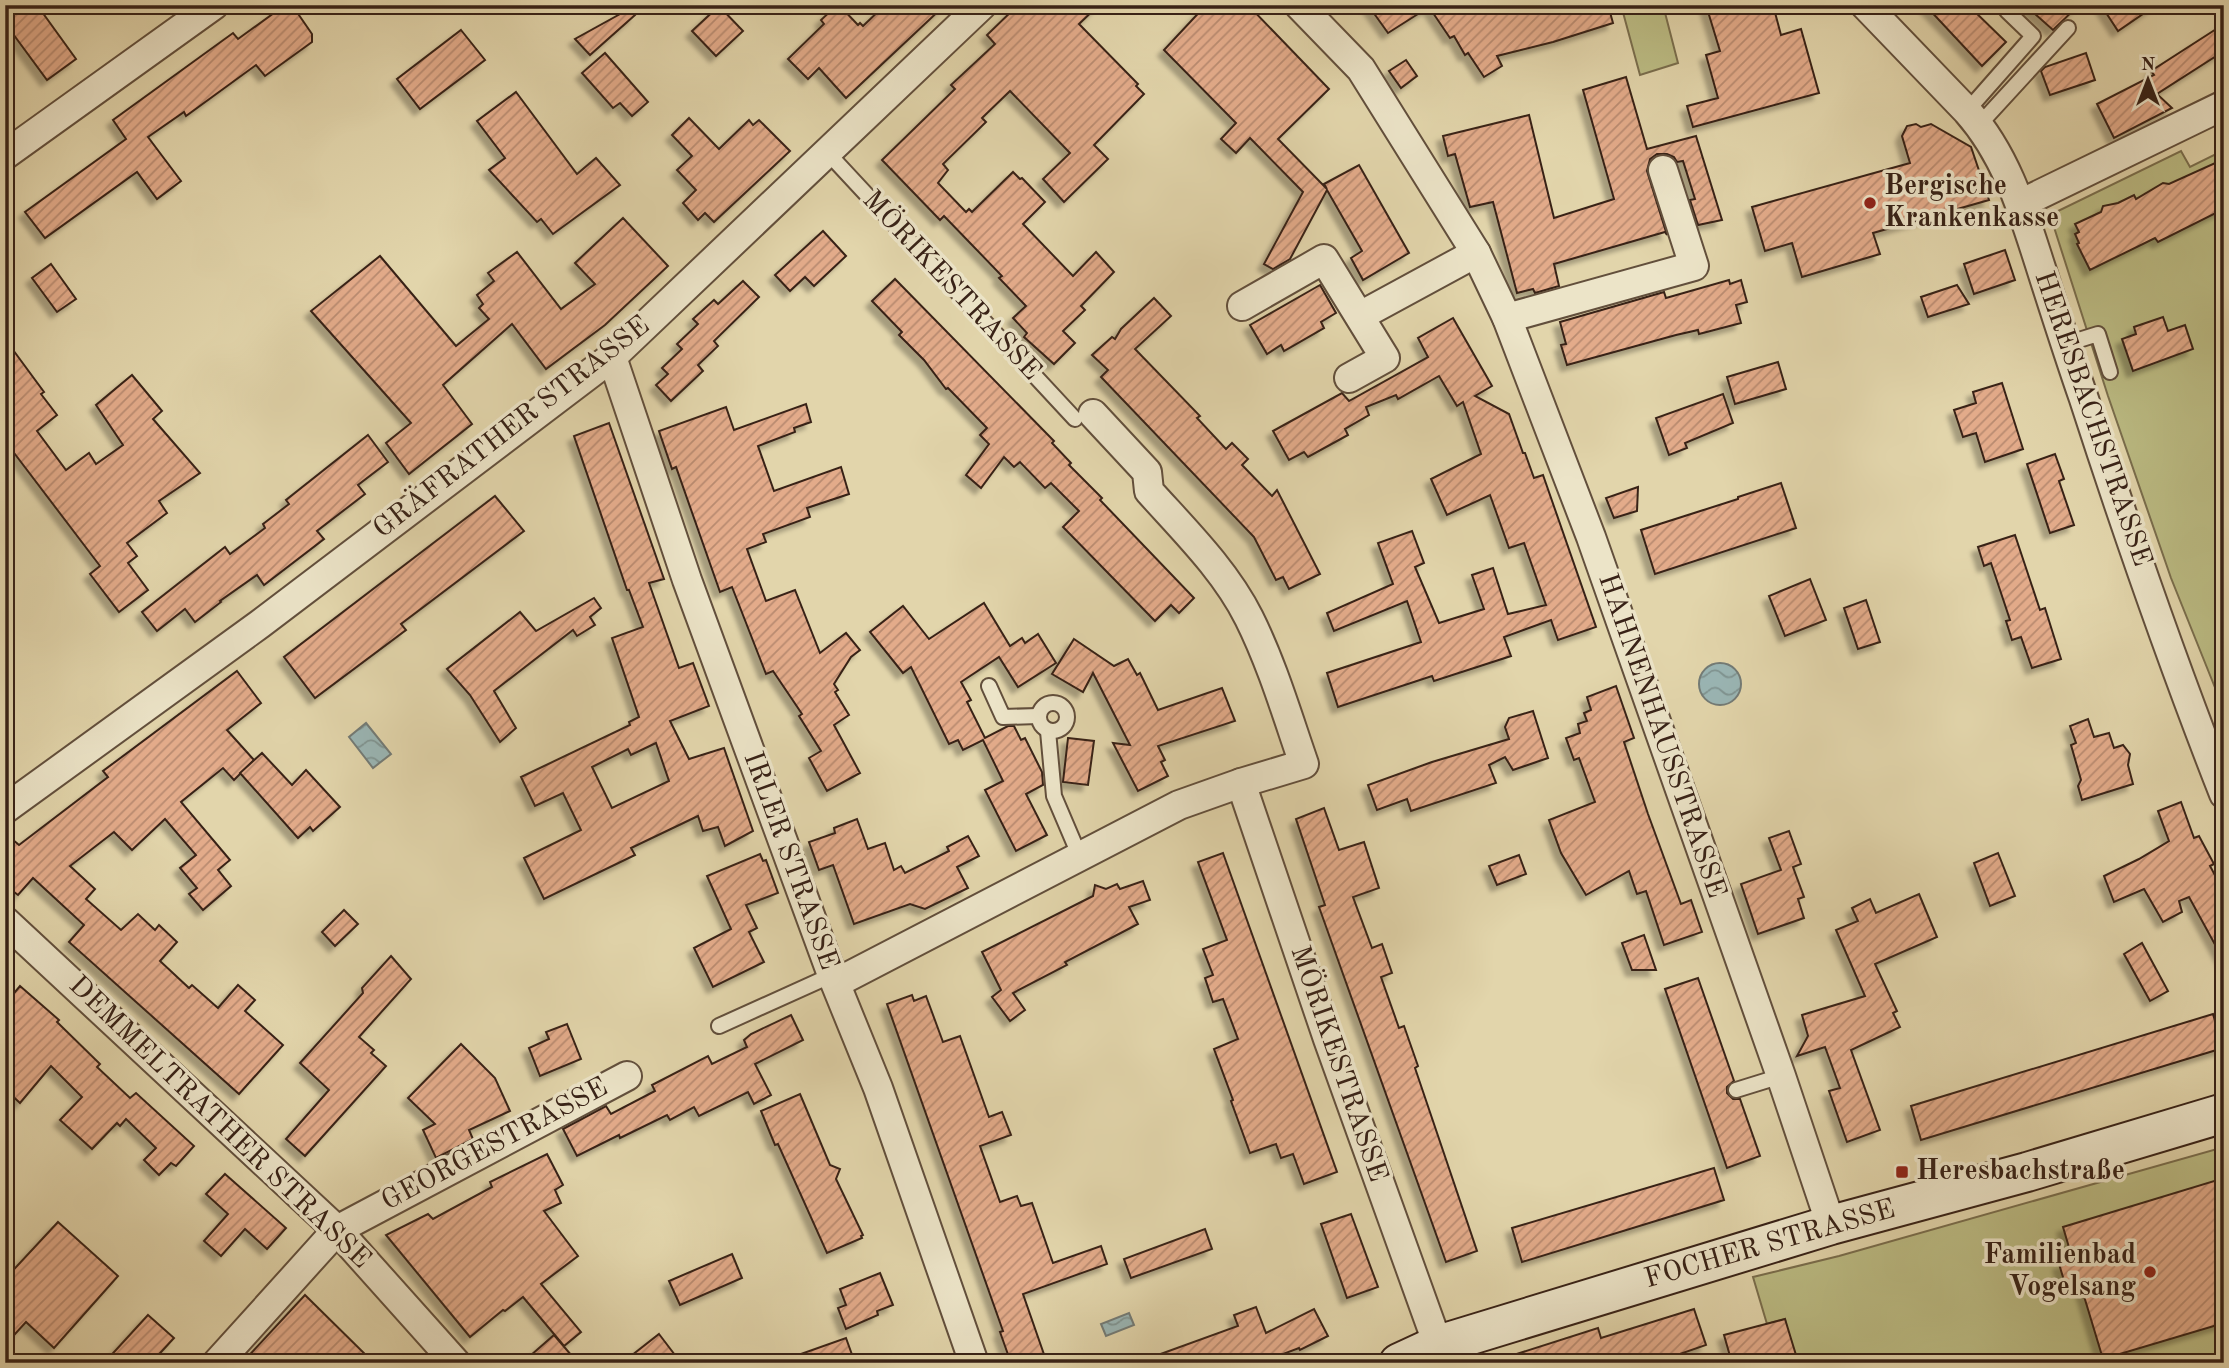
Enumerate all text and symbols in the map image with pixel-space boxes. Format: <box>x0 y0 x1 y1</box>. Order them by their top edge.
north arrow <box>2114 46 2184 116</box>
text: N <box>2141 56 2156 75</box>
place label: Bergische Krankenkasse <box>1884 173 2059 233</box>
street label: MÖRIKESTRASSE <box>856 183 1049 386</box>
marker: Bergische Krankenkasse <box>1862 195 1878 211</box>
street label: HERESBACHSTRASSE <box>2028 268 2156 570</box>
street label: GRÄFRATHER STRASSE <box>366 309 655 544</box>
street label: HAHNENHAUSSTRASSE <box>1592 570 1730 902</box>
street label: IRLER STRASSE <box>738 748 842 974</box>
street label: MÖRIKESTRASSE <box>1284 941 1395 1186</box>
street label: DEMMELTRATHER STRASSE <box>63 971 375 1275</box>
street label: GEORGESTRASSE <box>377 1074 613 1216</box>
place label: Heresbachstraße <box>1916 1158 2125 1186</box>
marker: Heresbachstraße <box>1894 1164 1910 1180</box>
street label: FOCHER STRASSE <box>1641 1196 1899 1294</box>
place label: Familienbad Vogelsang <box>1983 1242 2136 1302</box>
marker: Familienbad Vogelsang <box>2142 1264 2158 1280</box>

